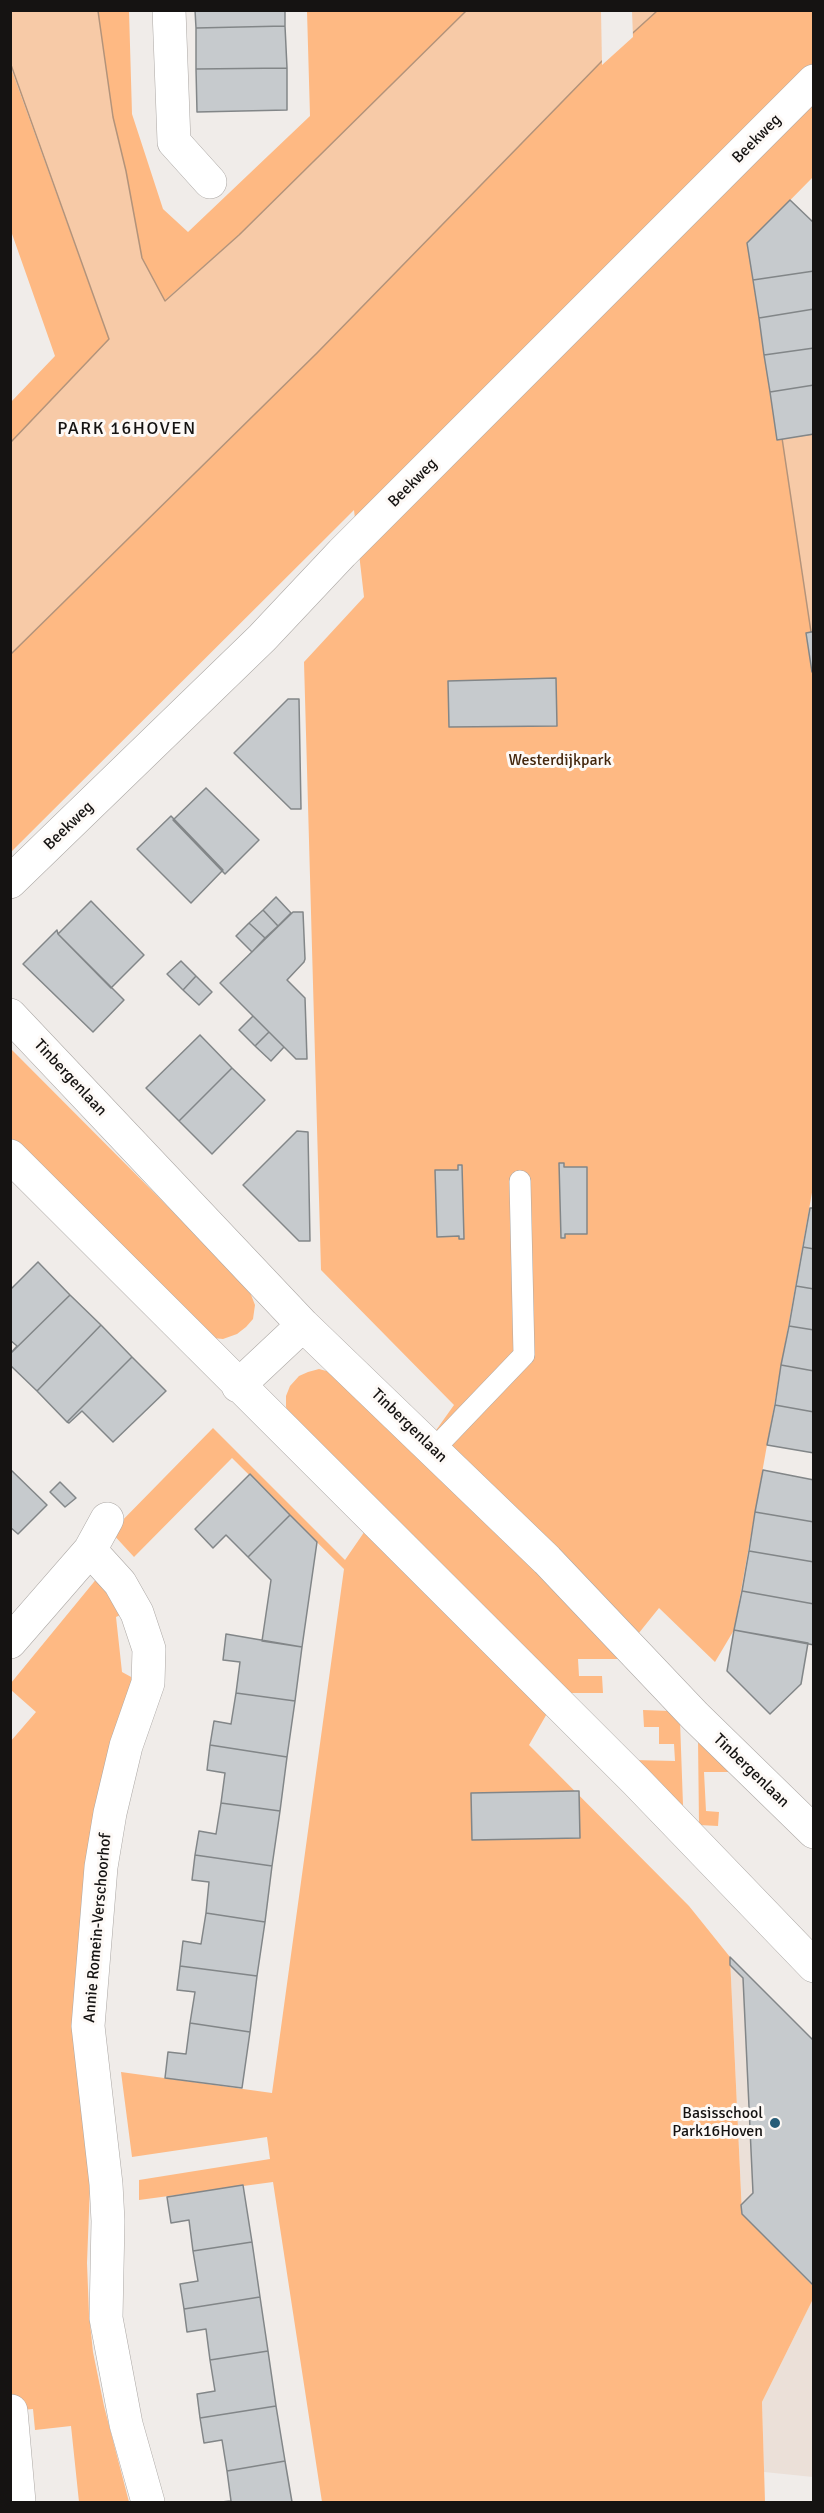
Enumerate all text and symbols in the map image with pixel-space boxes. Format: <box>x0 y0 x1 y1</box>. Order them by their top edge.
street label: Beekweg <box>728 110 786 168</box>
district label: PARK 16HOVEN <box>57 418 197 440</box>
street label: Beekweg <box>384 454 442 512</box>
park label: Westerdijkpark <box>509 751 611 771</box>
street label: Beekweg <box>40 798 98 854</box>
street label: Tinbergenlaan <box>30 1036 110 1120</box>
street label: Tinbergenlaan <box>367 1385 451 1467</box>
street label: Tinbergenlaan <box>709 1730 793 1812</box>
street label: Annie Romein-Verschoorhof <box>80 1832 116 2024</box>
place label: Basisschool Park16Hoven <box>672 2104 763 2142</box>
marker: Basisschool Park16Hoven <box>768 2116 782 2130</box>

